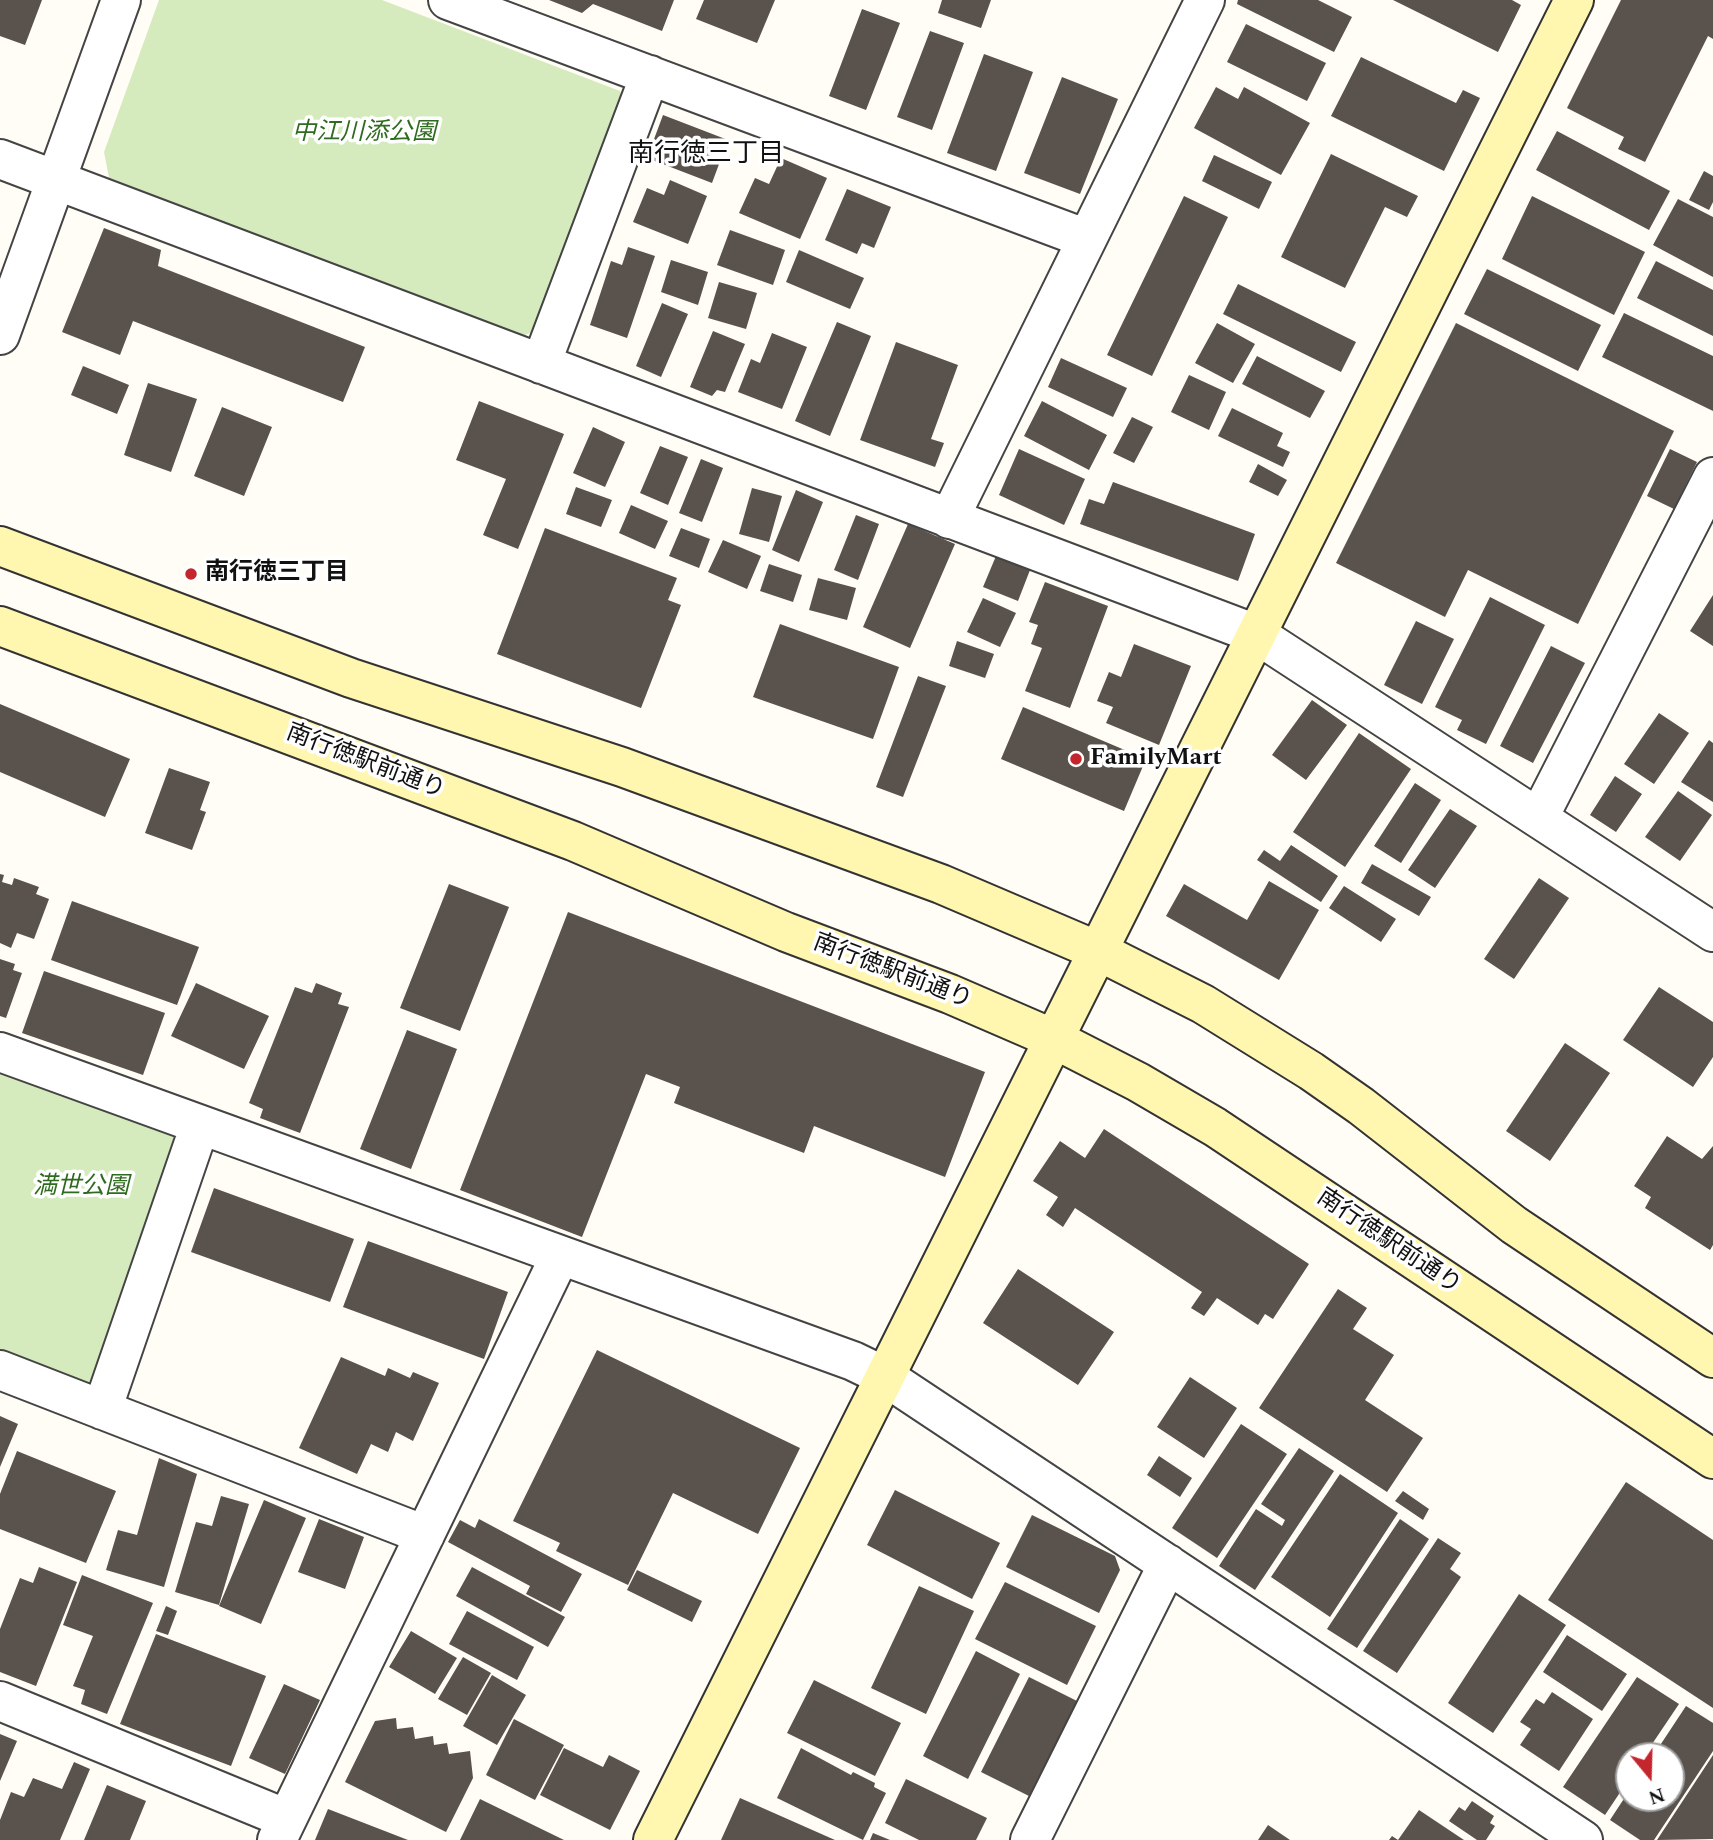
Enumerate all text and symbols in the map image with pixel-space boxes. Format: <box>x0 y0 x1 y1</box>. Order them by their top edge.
park label: 中江川添公園 <box>292 120 436 148</box>
district label: 南行徳三丁目 <box>628 140 784 172</box>
place label: 南行徳三丁目 <box>205 560 349 588</box>
marker: 南行徳三丁目 <box>183 566 199 582</box>
street label: 南行徳駅前通り <box>281 719 449 807</box>
place label: FamilyMart <box>1090 745 1222 773</box>
marker: FamilyMart <box>1068 751 1084 767</box>
street label: 南行徳駅前通り <box>808 929 976 1017</box>
park label: 満世公園 <box>33 1174 129 1202</box>
street label: 南行徳駅前通り <box>1310 1184 1466 1302</box>
north arrow <box>1615 1742 1685 1812</box>
text: N <box>1644 1779 1668 1812</box>

